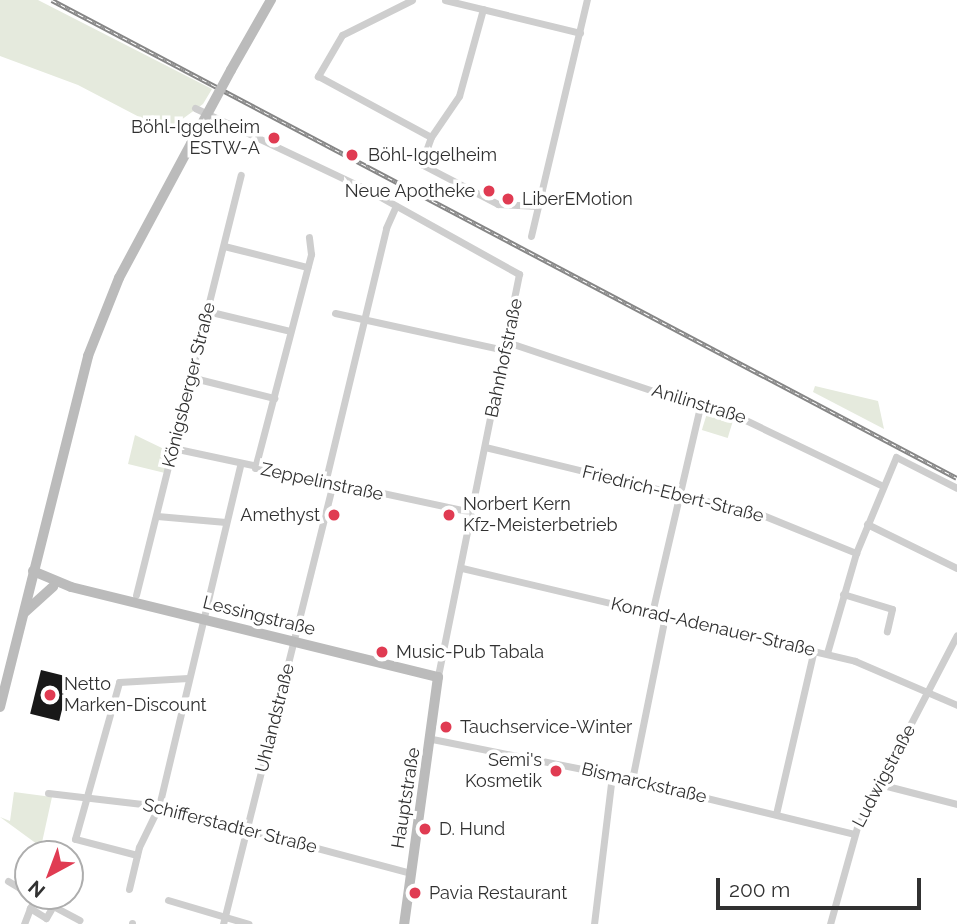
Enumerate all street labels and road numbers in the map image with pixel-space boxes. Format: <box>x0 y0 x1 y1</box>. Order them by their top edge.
street label: Bahnhofstraße <box>481 297 527 419</box>
street label: Königsberger Straße <box>158 300 220 470</box>
street label: Anilinstraße <box>649 379 749 429</box>
street label: Zeppelinstraße <box>259 458 385 506</box>
street label: Friedrich-Ebert-Straße <box>580 461 766 527</box>
street label: Lessingstraße <box>201 592 317 640</box>
street label: Konrad-Adenauer-Straße <box>609 593 817 661</box>
street label: Uhlandstraße <box>251 661 299 775</box>
street label: Ludwigstraße <box>848 721 920 831</box>
street label: Hauptstraße <box>387 746 425 850</box>
street label: Bismarckstraße <box>579 758 709 808</box>
street label: Schifferstadter Straße <box>141 794 319 858</box>

